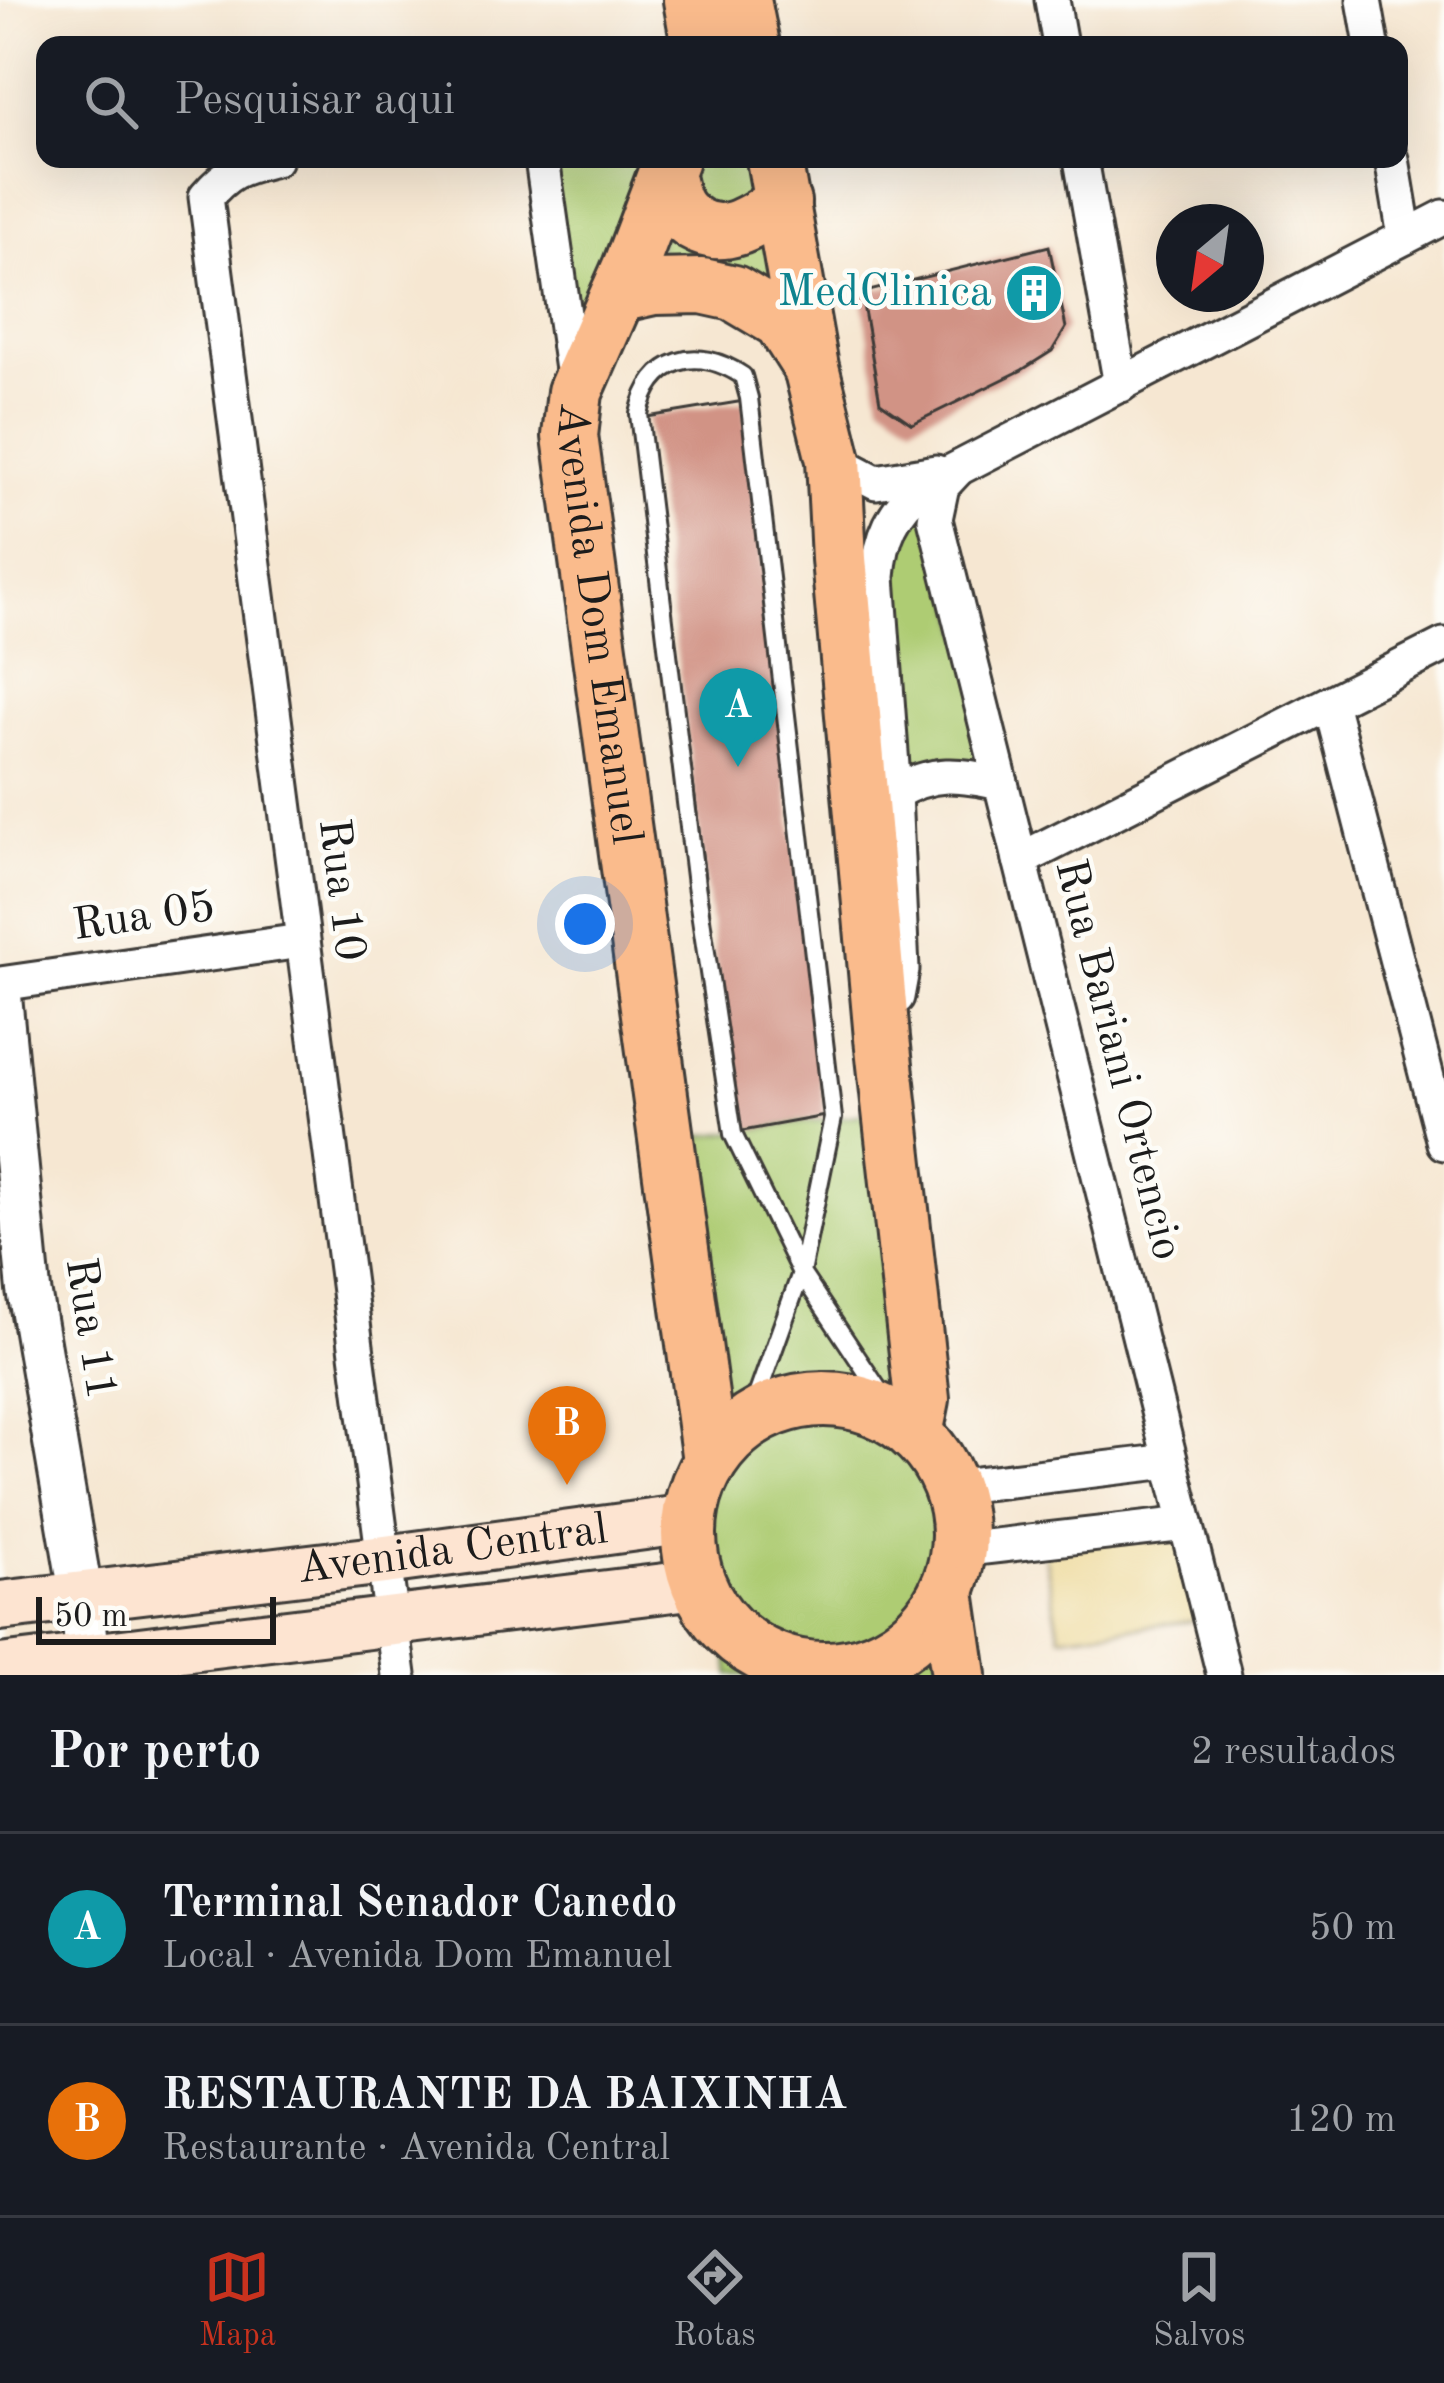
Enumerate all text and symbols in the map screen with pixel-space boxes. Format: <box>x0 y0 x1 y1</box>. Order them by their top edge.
search box <box>36 36 1408 168</box>
icon: search <box>78 69 144 135</box>
text: Pesquisar aqui <box>174 79 455 124</box>
north arrow <box>1156 204 1264 312</box>
building icon: MedClinica <box>1003 262 1065 324</box>
place label: MedClinica <box>777 271 992 316</box>
street label: Avenida Dom Emanuel <box>548 401 648 847</box>
pin: A <box>699 668 777 767</box>
street label: Rua 10 <box>309 816 371 964</box>
street label: Rua Bariani Ortencio <box>1045 855 1189 1265</box>
street label: Rua 05 <box>70 886 218 950</box>
your location <box>555 894 615 954</box>
street label: Rua 11 <box>56 1255 122 1403</box>
pin: B <box>528 1386 606 1485</box>
street label: Avenida Central <box>295 1508 611 1593</box>
scale bar <box>36 1591 276 1644</box>
text: 50 m <box>54 1601 128 1634</box>
text: Por perto <box>48 1728 262 1779</box>
text: 2 resultados <box>1191 1733 1396 1772</box>
text: Terminal Senador Canedo <box>162 1882 678 1927</box>
text: A <box>72 1909 102 1948</box>
text: 50 m <box>1309 1909 1396 1948</box>
text: Local · Avenida Dom Emanuel <box>162 1937 672 1976</box>
text: RESTAURANTE DA BAIXINHA <box>162 2074 847 2119</box>
text: B <box>73 2101 101 2140</box>
text: 120 m <box>1286 2101 1396 2140</box>
text: Restaurante · Avenida Central <box>162 2129 670 2168</box>
tab: Mapa <box>199 2244 276 2357</box>
tab: Rotas <box>673 2244 756 2357</box>
tab: Salvos <box>1153 2244 1245 2357</box>

